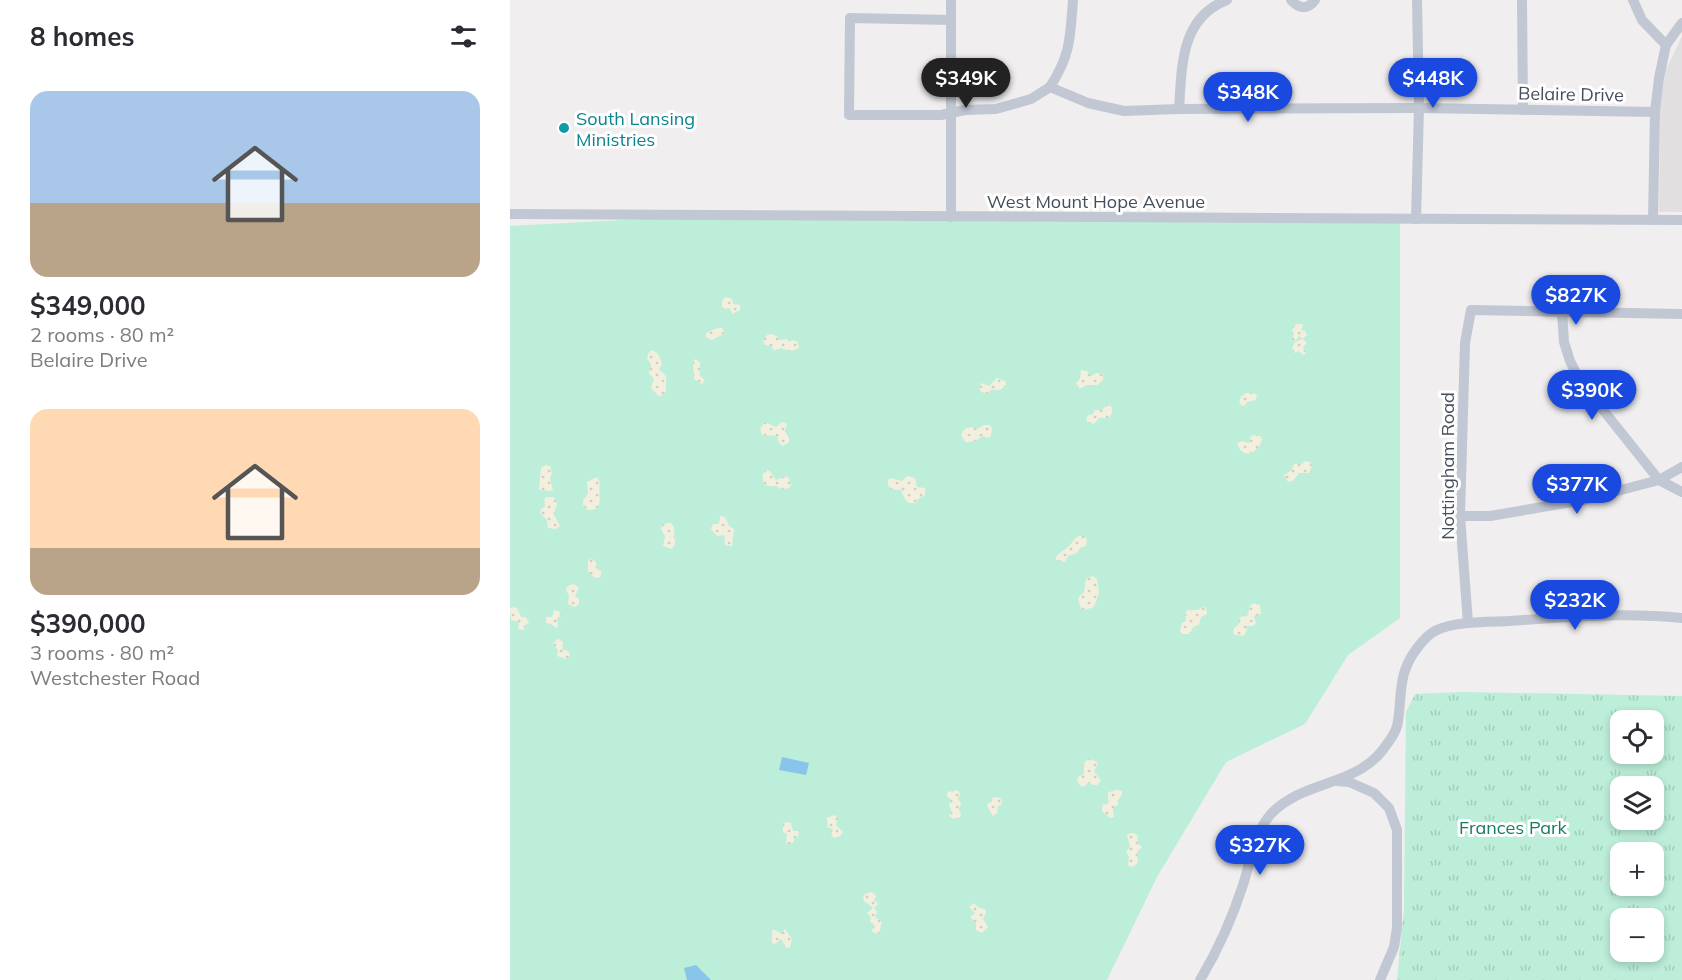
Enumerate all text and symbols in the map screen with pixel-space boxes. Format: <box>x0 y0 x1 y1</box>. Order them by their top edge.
text: 8 homes <box>30 20 134 53</box>
icon: filters <box>447 20 480 53</box>
pin: $349K <box>924 58 1008 109</box>
pin: $448K <box>1391 58 1475 109</box>
text: $349K <box>935 65 997 90</box>
text: $448K <box>1402 65 1464 90</box>
pin: $348K <box>1206 72 1290 123</box>
text: $348K <box>1217 79 1279 104</box>
street label: Belaire Drive <box>1518 82 1624 106</box>
place label: South Lansing Ministries <box>576 107 695 151</box>
marker: South Lansing Ministries <box>557 121 571 135</box>
icon: home <box>201 130 309 238</box>
street label: West Mount Hope Avenue <box>987 190 1205 213</box>
pin: $827K <box>1534 275 1618 326</box>
text: $827K <box>1545 282 1607 307</box>
text: $349,000 <box>30 289 146 322</box>
text: 2 rooms · 80 m² <box>30 322 174 347</box>
text: Belaire Drive <box>30 347 148 372</box>
pin: $390K <box>1550 370 1634 421</box>
text: $390K <box>1561 377 1623 402</box>
street label: Nottingham Road <box>1436 392 1459 540</box>
icon: home <box>201 448 309 556</box>
pin: $377K <box>1535 464 1619 515</box>
text: $377K <box>1546 471 1608 496</box>
pin: $232K <box>1533 580 1617 631</box>
text: $232K <box>1544 587 1606 612</box>
text: $390,000 <box>30 607 146 640</box>
text: 3 rooms · 80 m² <box>30 640 174 665</box>
text: Westchester Road <box>30 665 200 690</box>
map controls <box>1610 710 1664 962</box>
button: locate <box>1610 710 1664 764</box>
button: layers <box>1610 776 1664 830</box>
park label: Frances Park <box>1459 816 1568 839</box>
pin: $327K <box>1218 825 1302 876</box>
text: $327K <box>1229 832 1291 857</box>
button: + <box>1610 842 1664 896</box>
button: − <box>1610 908 1664 962</box>

